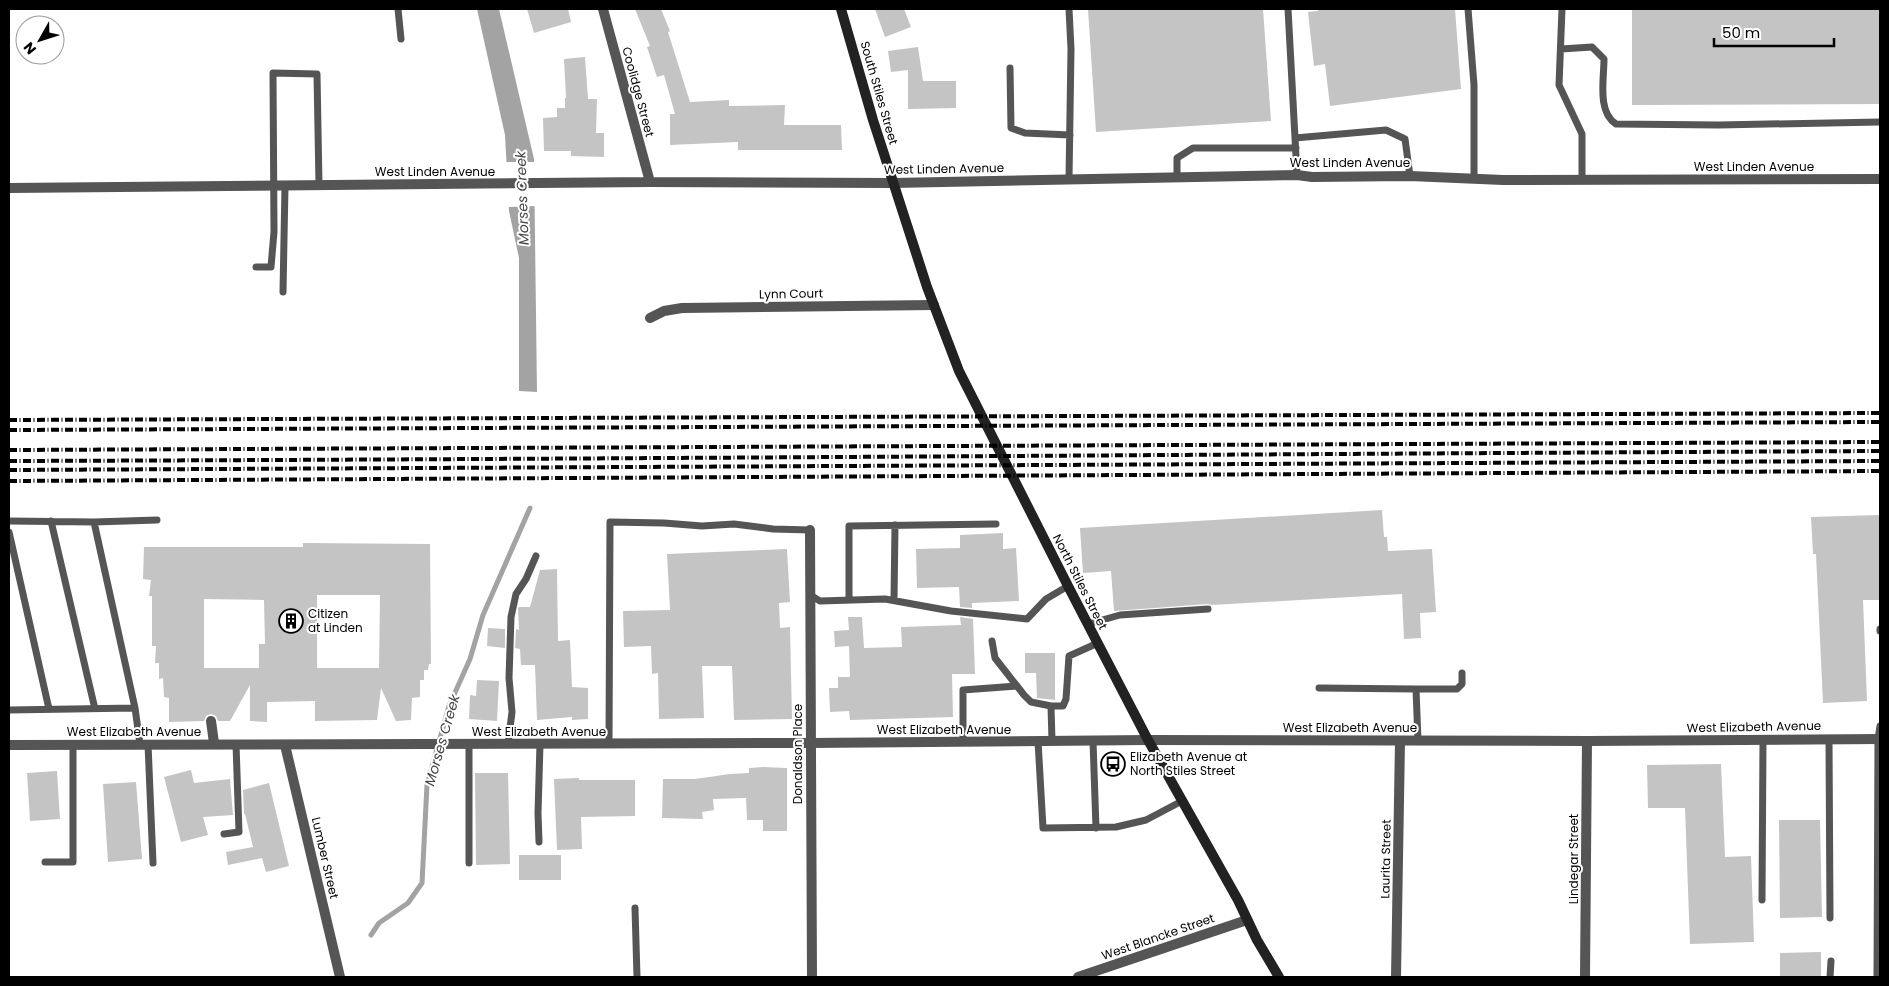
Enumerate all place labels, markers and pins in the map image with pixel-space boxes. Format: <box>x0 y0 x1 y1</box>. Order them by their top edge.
place label: Citizen at Linden <box>308 605 363 636</box>
building icon: Citizen at Linden <box>278 608 304 634</box>
place label: Elizabeth Avenue at North Stiles Street <box>1130 748 1247 779</box>
bus stop icon: Elizabeth Avenue at North Stiles Street <box>1100 751 1126 777</box>

